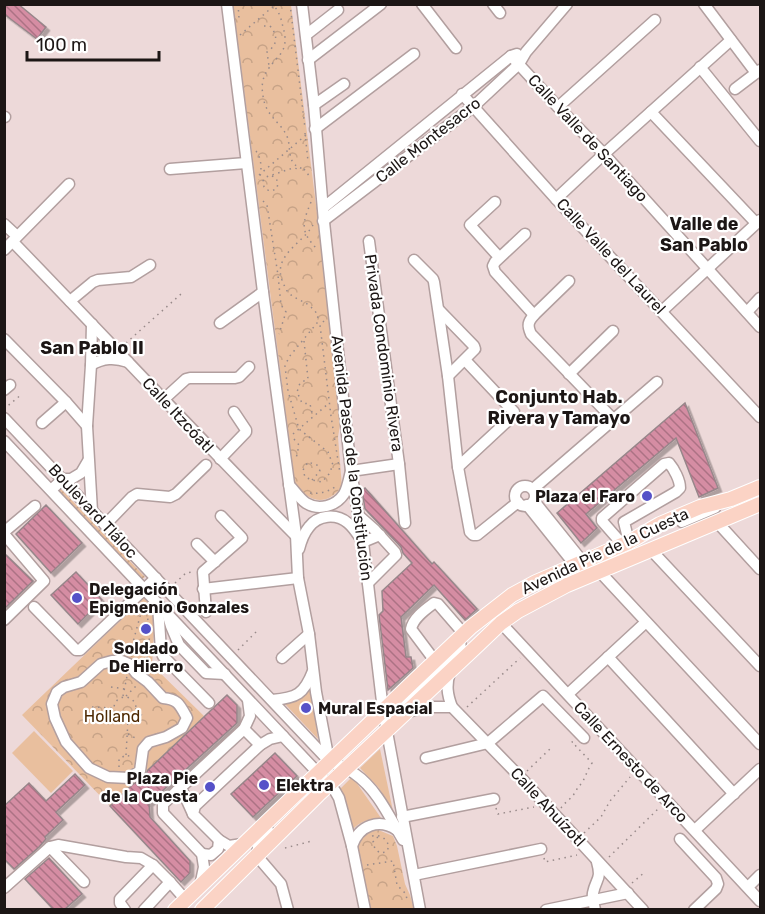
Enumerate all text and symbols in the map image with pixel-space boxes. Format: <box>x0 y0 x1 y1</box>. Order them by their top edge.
scale bar <box>27 24 159 62</box>
text: 100 m <box>36 34 87 56</box>
street label: Calle Valle de Santiago <box>524 70 652 206</box>
street label: Calle Montesacro <box>372 93 484 187</box>
street label: Calle Valle del Laurel <box>552 194 670 318</box>
district label: Valle de San Pablo <box>660 213 748 256</box>
street label: Privada Condominio Rivera <box>361 253 407 453</box>
street label: Avenida Paseo de la Constitución <box>328 334 376 582</box>
district label: San Pablo II <box>40 337 144 359</box>
street label: Calle Itzcóatl <box>138 374 218 456</box>
district label: Conjunto Hab. Rivera y Tamayo <box>488 386 630 429</box>
street label: Boulevard Tláloc <box>44 460 142 562</box>
place label: Plaza el Faro <box>535 487 635 506</box>
marker: Plaza el Faro <box>640 489 654 503</box>
street label: Avenida Pie de la Cuesta <box>518 504 692 598</box>
place label: Delegación Epigmenio Gonzales <box>89 580 249 617</box>
marker: Delegación Epigmenio Gonzales <box>70 591 84 605</box>
marker: Soldado De Hierro <box>139 622 153 636</box>
place label: Soldado De Hierro <box>109 639 184 676</box>
street label: Calle Ernesto de Arco <box>570 697 692 827</box>
place label: Mural Espacial <box>318 699 433 718</box>
marker: Mural Espacial <box>299 701 313 715</box>
park label: Holland <box>84 707 140 726</box>
street label: Calle Ahuízotl <box>507 764 589 850</box>
place label: Plaza Pie de la Cuesta <box>101 769 198 806</box>
place label: Elektra <box>276 776 334 795</box>
marker: Elektra <box>257 778 271 792</box>
marker: Plaza Pie de la Cuesta <box>203 780 217 794</box>

